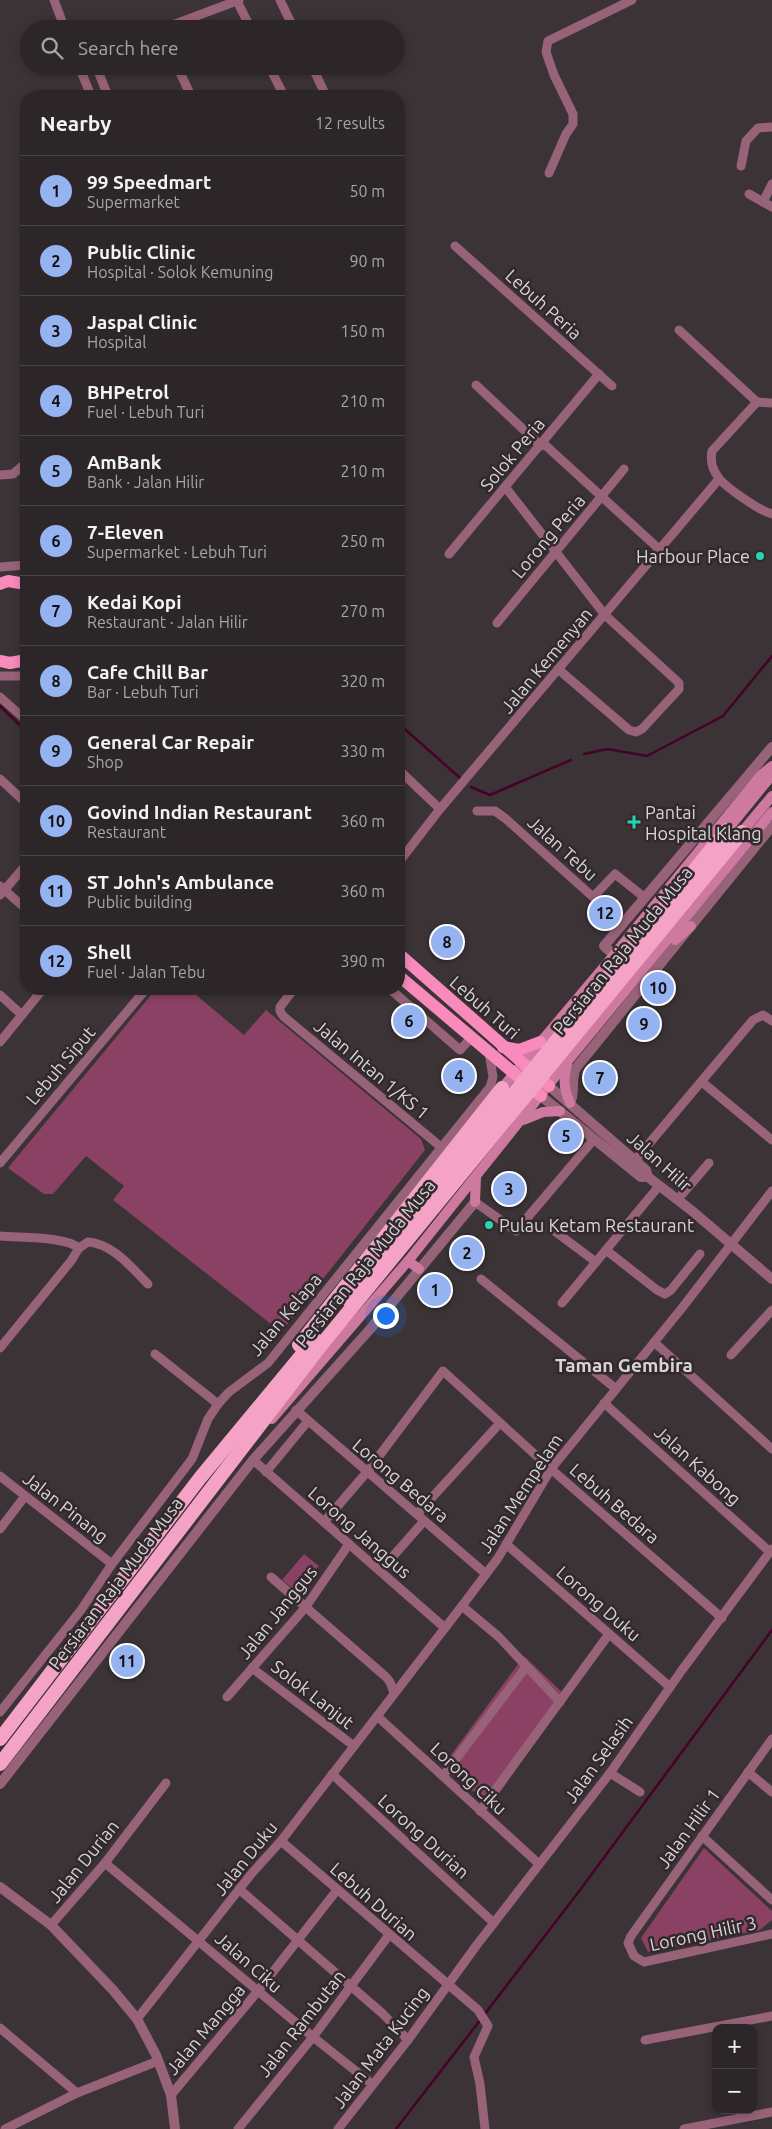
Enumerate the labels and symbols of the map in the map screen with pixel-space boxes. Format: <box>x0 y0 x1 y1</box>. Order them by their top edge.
street label: Lebuh Peria <box>502 265 586 343</box>
street label: Solok Peria <box>476 413 548 495</box>
street label: Lorong Peria <box>507 490 589 582</box>
place label: Harbour Place <box>636 546 750 566</box>
marker: Harbour Place <box>754 550 766 562</box>
street label: Jalan Kemenyan <box>496 603 596 717</box>
place label: Pantai Hospital Klang <box>645 802 762 843</box>
street label: Jalan Tebu <box>524 812 602 884</box>
marker: Pantai Hospital Klang <box>627 815 641 829</box>
street label: Persiaran Raja Muda Musa <box>548 862 696 1038</box>
pin: 12 <box>589 894 621 932</box>
pin: 8 <box>431 923 463 961</box>
pin: 10 <box>642 969 674 1007</box>
street label: Lebuh Turi <box>446 971 524 1043</box>
pin: 6 <box>393 1002 425 1040</box>
pin: 9 <box>628 1005 660 1043</box>
street label: Jalan Intan 1/KS 1 <box>311 1015 433 1123</box>
street label: Lebuh Siput <box>21 1022 99 1108</box>
pin: 4 <box>443 1057 475 1095</box>
pin: 7 <box>584 1059 616 1097</box>
pin: 5 <box>550 1117 582 1155</box>
street label: Jalan Hilir <box>624 1127 696 1195</box>
pin: 3 <box>493 1170 525 1208</box>
street label: Persiaran Raja Muda Musa <box>291 1175 439 1351</box>
place label: Pulau Ketam Restaurant <box>499 1215 694 1235</box>
marker: Pulau Ketam Restaurant <box>483 1219 495 1231</box>
pin: 2 <box>451 1234 483 1272</box>
street label: Jalan Kelapa <box>245 1269 325 1359</box>
pin: 1 <box>419 1271 451 1309</box>
your location <box>373 1303 399 1329</box>
district label: Taman Gembira <box>555 1354 693 1376</box>
street label: Jalan Kabong <box>651 1421 745 1509</box>
street label: Jalan Mempelam <box>474 1430 566 1556</box>
street label: Lorong Bedara <box>349 1434 453 1526</box>
street label: Lebuh Bedara <box>566 1459 664 1547</box>
street label: Jalan Pinang <box>20 1468 112 1546</box>
street label: Lorong Janggus <box>305 1482 415 1582</box>
street label: Persiaran Raja Muda Musa <box>44 1493 186 1673</box>
street label: Jalan Janggus <box>233 1561 321 1662</box>
street label: Lorong Duku <box>553 1561 645 1645</box>
pin: 11 <box>111 1642 143 1680</box>
street label: Solok Lanjut <box>268 1656 358 1732</box>
street label: Jalan Selasih <box>560 1712 636 1806</box>
street label: Lorong Ciku <box>427 1738 511 1818</box>
street label: Jalan Hilir 1 <box>652 1784 724 1872</box>
street label: Lorong Durian <box>374 1790 474 1882</box>
street label: Jalan Durian <box>44 1816 122 1906</box>
street label: Jalan Duku <box>209 1817 281 1899</box>
street label: Lebuh Durian <box>327 1858 421 1944</box>
street label: Lorong Hilir 3 <box>648 1912 758 1954</box>
street label: Jalan Ciku <box>212 1928 286 1996</box>
street label: Jalan Rambutan <box>253 1966 349 2080</box>
street label: Jalan Mangga <box>161 1980 249 2078</box>
street label: Jalan Mata Kucing <box>328 1983 432 2111</box>

